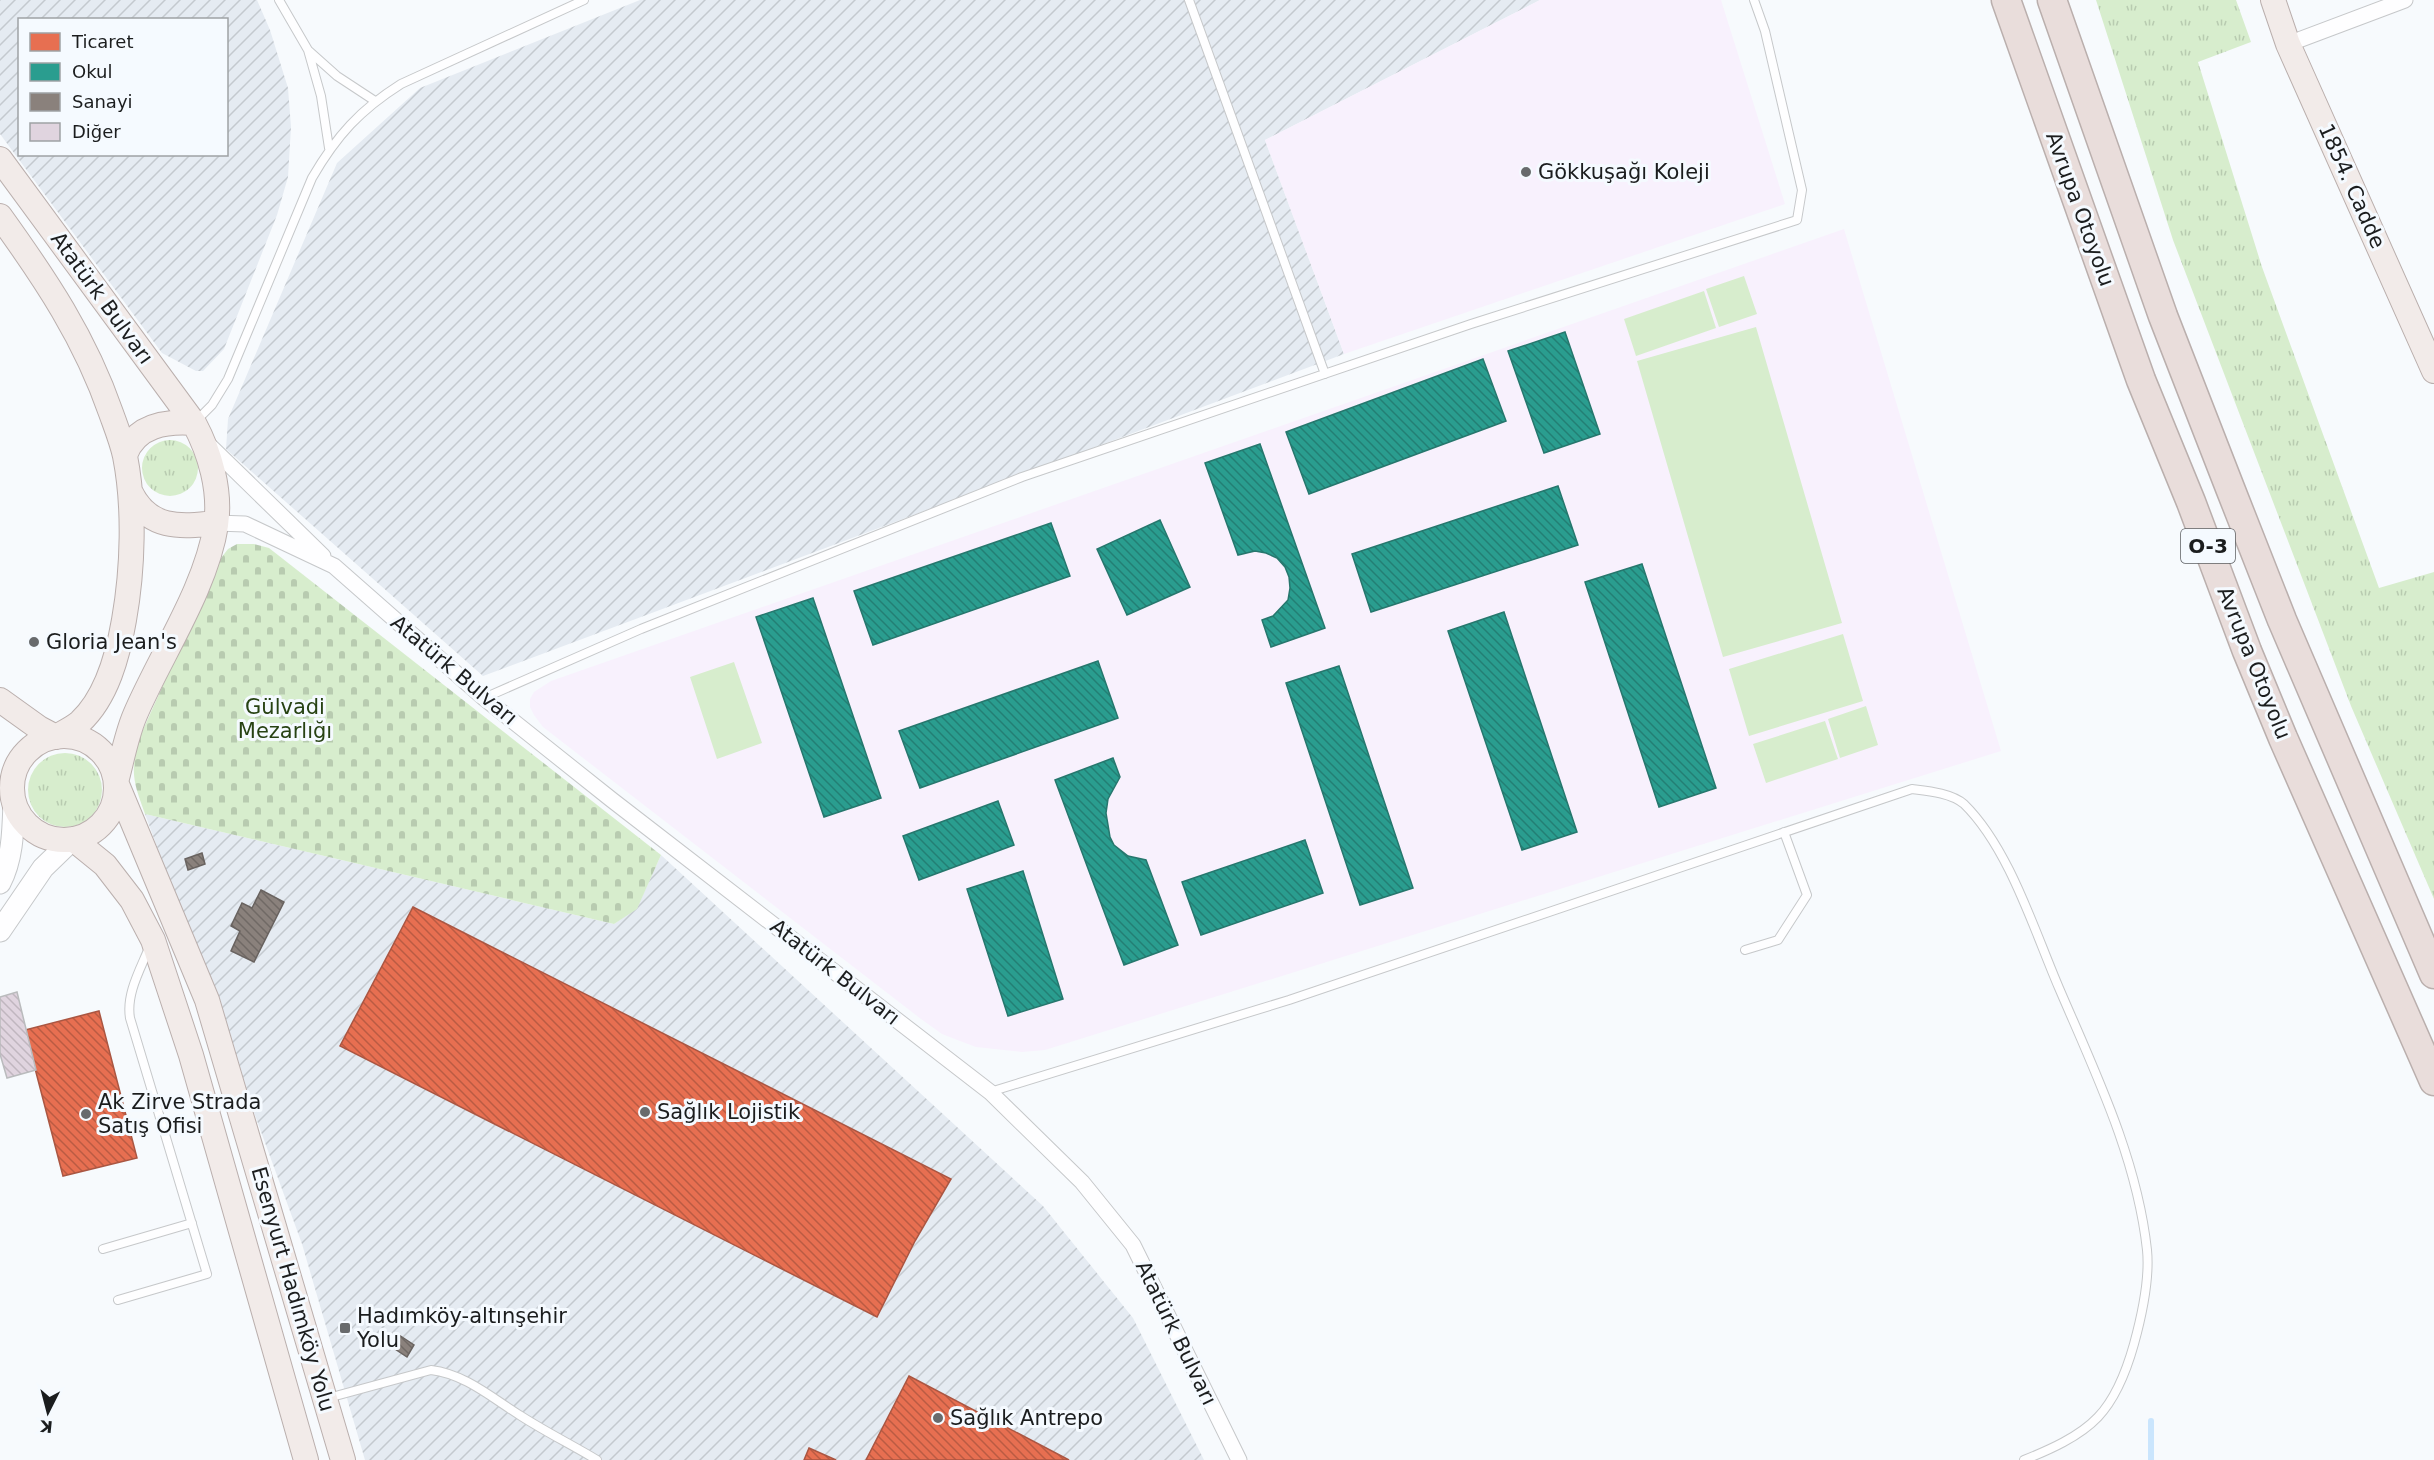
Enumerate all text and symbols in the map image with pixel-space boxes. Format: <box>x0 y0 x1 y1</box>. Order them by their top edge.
legend <box>18 18 228 156</box>
text: Ticaret <box>71 31 134 52</box>
text: Okul <box>72 61 112 82</box>
text: Sanayi <box>72 91 133 112</box>
street label: 1854. Cadde <box>2314 120 2390 252</box>
text: Diğer <box>72 121 121 142</box>
street label: Avrupa Otoyolu <box>2041 129 2119 289</box>
place label: Gökkuşağı Koleji <box>1538 160 1710 184</box>
marker: Gökkuşağı Koleji <box>1519 165 1533 179</box>
street label: Atatürk Bulvarı <box>46 227 158 369</box>
road number: O-3 <box>2181 529 2235 563</box>
street label: Avrupa Otoyolu <box>2212 583 2296 743</box>
street label: Atatürk Bulvarı <box>386 610 522 730</box>
place label: Gloria Jean's <box>46 630 177 654</box>
marker: Gloria Jean's <box>27 635 41 649</box>
park label: Gülvadi Mezarlığı <box>238 695 332 743</box>
street label: Atatürk Bulvarı <box>766 914 904 1030</box>
place label: Ak Zirve Strada Satış Ofisi <box>98 1090 261 1138</box>
place label: Sağlık Lojistik <box>657 1100 801 1124</box>
marker: Sağlık Lojistik <box>638 1105 652 1119</box>
marker: Ak Zirve Strada Satış Ofisi <box>79 1107 93 1121</box>
street label: Esenyurt Hadımköy Yolu <box>247 1164 339 1414</box>
street label: Atatürk Bulvarı <box>1131 1257 1221 1409</box>
place label: Hadımköy-altınşehir Yolu <box>356 1304 567 1352</box>
marker: Hadımköy-altınşehir Yolu <box>338 1321 352 1335</box>
north arrow <box>18 1382 78 1442</box>
place label: Sağlık Antrepo <box>950 1406 1103 1430</box>
marker: Sağlık Antrepo <box>931 1411 945 1425</box>
text: K <box>39 1416 54 1437</box>

